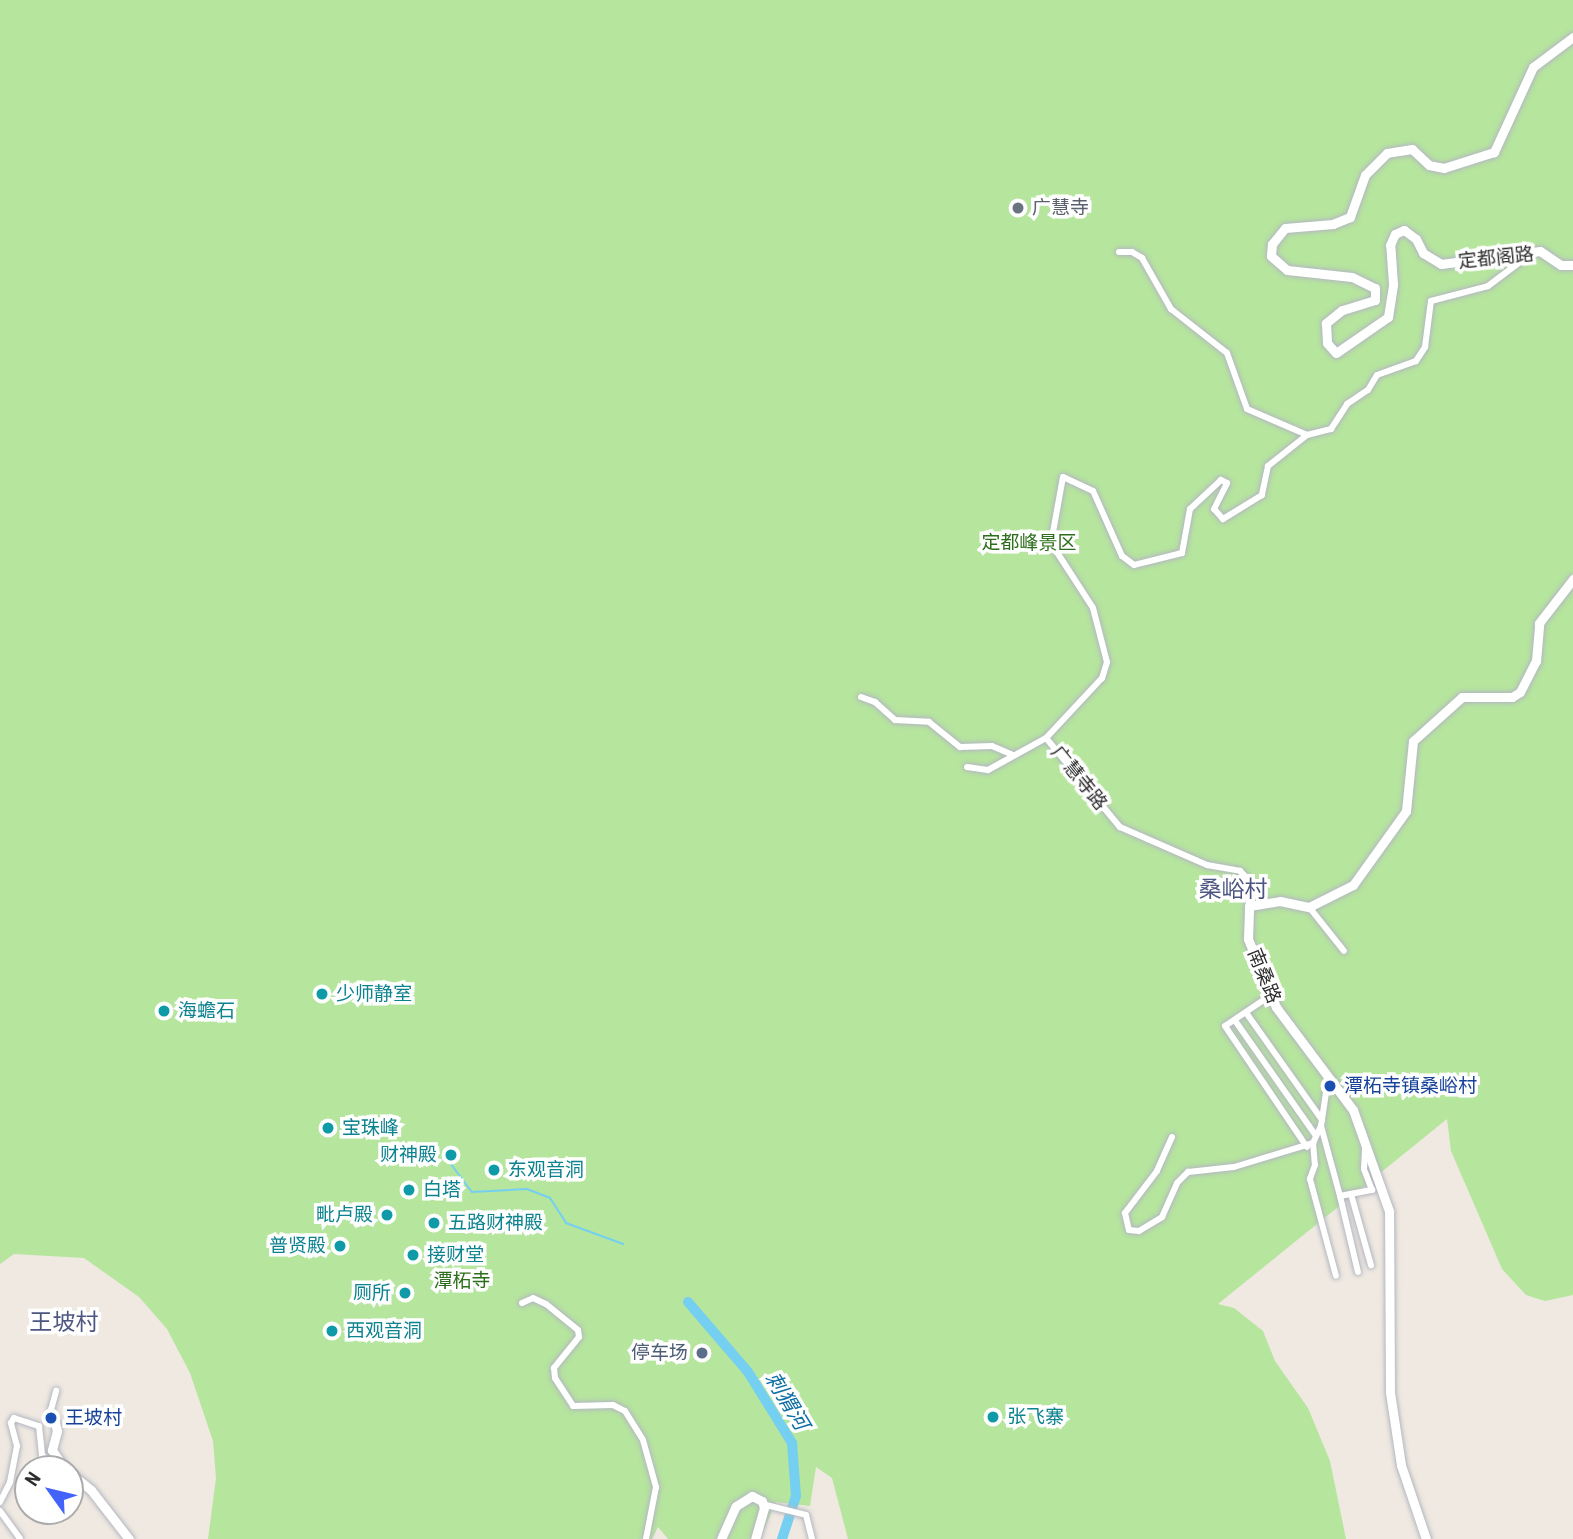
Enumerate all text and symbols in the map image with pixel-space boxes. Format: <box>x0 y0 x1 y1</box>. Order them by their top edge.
place label: 广慧寺 <box>1032 197 1089 219</box>
marker: 广慧寺 <box>1010 200 1026 216</box>
street label: 定都阁路 <box>1457 243 1535 273</box>
park label: 定都峰景区 <box>982 532 1076 554</box>
street label: 广慧寺路 <box>1046 741 1112 815</box>
district label: 桑峪村 <box>1199 876 1267 904</box>
street label: 南桑路 <box>1243 945 1285 1007</box>
place label: 少师静室 <box>336 983 412 1005</box>
marker: 少师静室 <box>314 986 330 1002</box>
place label: 海蟾石 <box>178 1000 235 1022</box>
marker: 海蟾石 <box>156 1003 172 1019</box>
place label: 潭柘寺镇桑峪村 <box>1344 1075 1477 1097</box>
marker: 潭柘寺镇桑峪村 <box>1322 1078 1338 1094</box>
place label: 宝珠峰 <box>342 1117 399 1139</box>
marker: 宝珠峰 <box>320 1120 336 1136</box>
place label: 财神殿 <box>380 1144 437 1166</box>
marker: 财神殿 <box>443 1147 459 1163</box>
place label: 东观音洞 <box>508 1159 584 1181</box>
marker: 东观音洞 <box>486 1162 502 1178</box>
place label: 白塔 <box>423 1179 461 1201</box>
marker: 白塔 <box>401 1182 417 1198</box>
place label: 毗卢殿 <box>316 1204 373 1226</box>
marker: 毗卢殿 <box>379 1207 395 1223</box>
place label: 五路财神殿 <box>448 1212 543 1234</box>
marker: 五路财神殿 <box>426 1215 442 1231</box>
place label: 普贤殿 <box>269 1235 326 1257</box>
marker: 普贤殿 <box>332 1238 348 1254</box>
place label: 接财堂 <box>427 1244 484 1266</box>
marker: 接财堂 <box>405 1247 421 1263</box>
park label: 潭柘寺 <box>434 1270 490 1292</box>
place label: 厕所 <box>353 1282 391 1304</box>
marker: 厕所 <box>397 1285 413 1301</box>
district label: 王坡村 <box>30 1309 98 1337</box>
place label: 西观音洞 <box>346 1320 422 1342</box>
marker: 西观音洞 <box>324 1323 340 1339</box>
place label: 停车场 <box>631 1342 688 1364</box>
marker: 停车场 <box>694 1345 710 1361</box>
water label: 刺猬河 <box>760 1368 814 1434</box>
place label: 张飞寨 <box>1007 1406 1064 1428</box>
place label: 王坡村 <box>65 1407 122 1429</box>
marker: 张飞寨 <box>985 1409 1001 1425</box>
marker: 王坡村 <box>43 1410 59 1426</box>
north arrow <box>14 1455 84 1525</box>
text: N <box>20 1468 46 1490</box>

